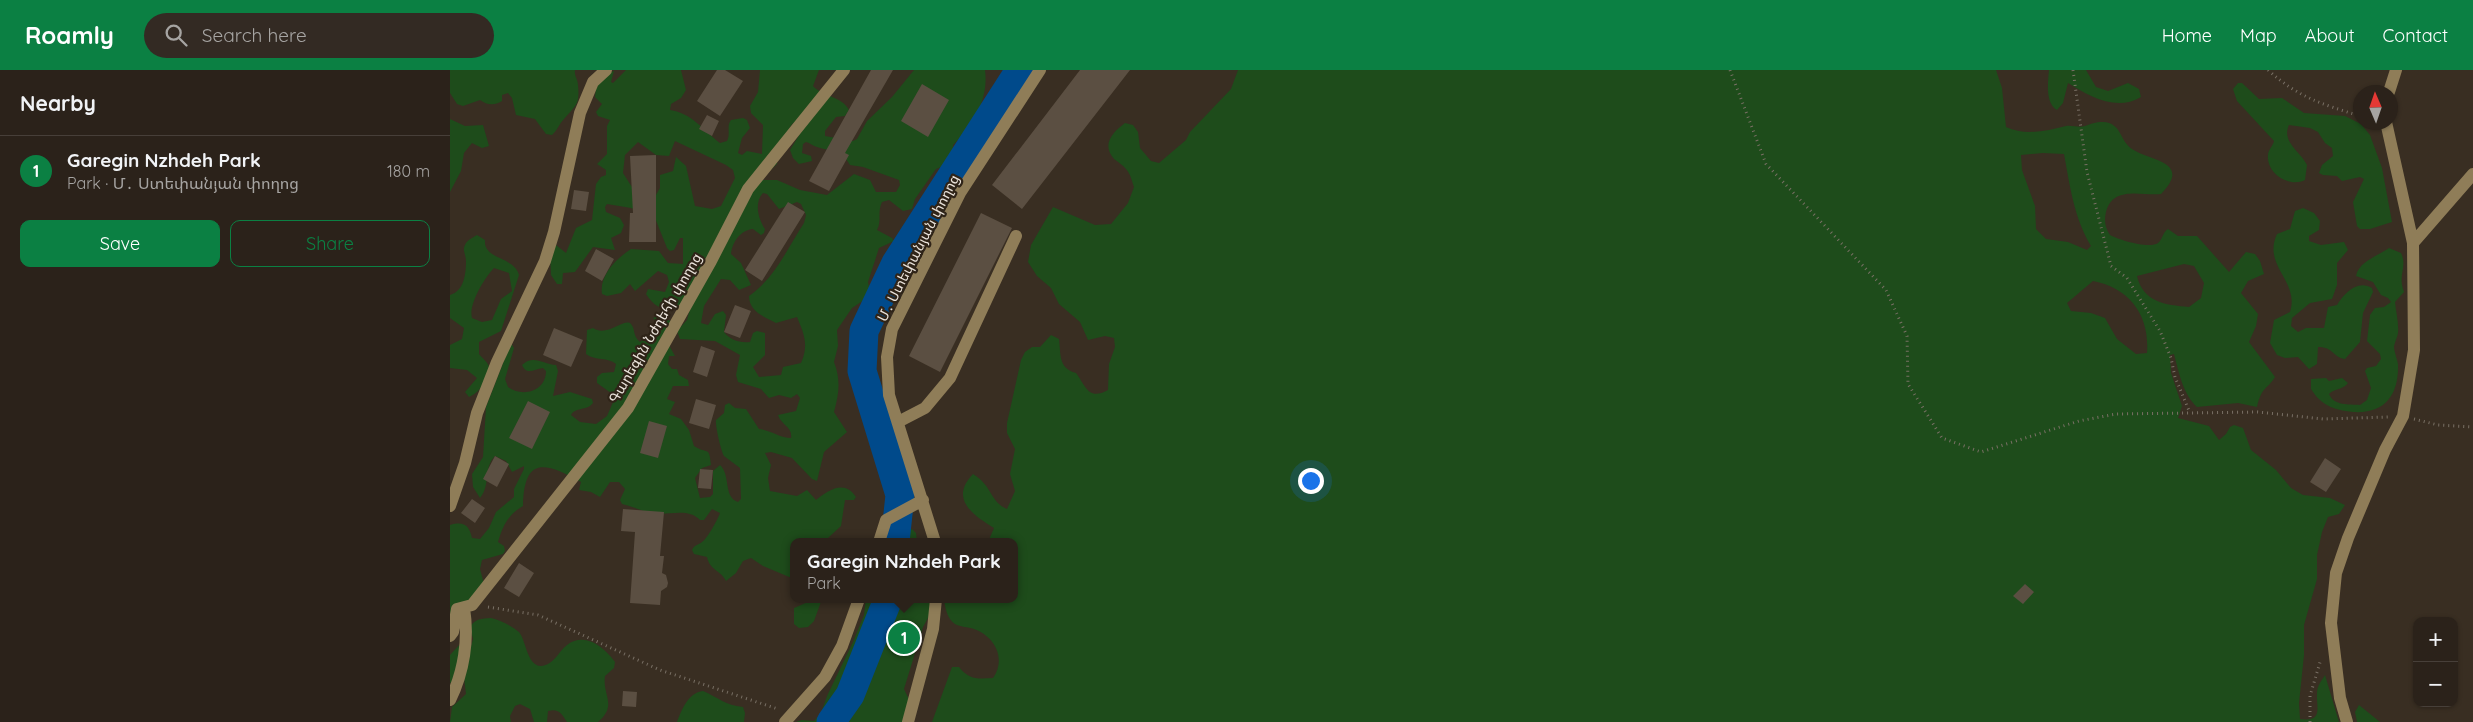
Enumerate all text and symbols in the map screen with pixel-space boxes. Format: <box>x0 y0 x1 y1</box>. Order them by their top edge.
search box <box>144 13 494 58</box>
text: Roamly <box>25 20 114 50</box>
icon: search <box>162 21 190 49</box>
text: Search here <box>202 23 307 47</box>
text: Home <box>2162 24 2212 47</box>
text: Map <box>2240 24 2277 47</box>
text: About <box>2305 24 2355 47</box>
text: Contact <box>2383 24 2448 47</box>
north arrow <box>2353 85 2398 130</box>
text: Nearby <box>20 90 96 116</box>
text: Garegin Nzhdeh Park <box>67 148 261 172</box>
text: 1 <box>33 161 39 181</box>
text: 180 m <box>387 161 430 181</box>
street label: Մ․ Ստեփանյան փողոց <box>873 171 963 325</box>
text: Park · Մ․ Ստեփանյան փողոց <box>67 173 299 193</box>
button: Save <box>20 220 220 267</box>
button: Share <box>230 220 430 267</box>
street label: Գարեգին Նժդեհի փողոց <box>605 250 705 406</box>
your location <box>1298 468 1324 494</box>
popup <box>790 538 1018 603</box>
text: Garegin Nzhdeh Park <box>807 549 1001 573</box>
text: Park <box>807 573 841 593</box>
map controls <box>2413 617 2458 707</box>
button: + <box>2413 617 2458 662</box>
pin: 1 <box>888 619 920 657</box>
button: − <box>2413 662 2458 707</box>

